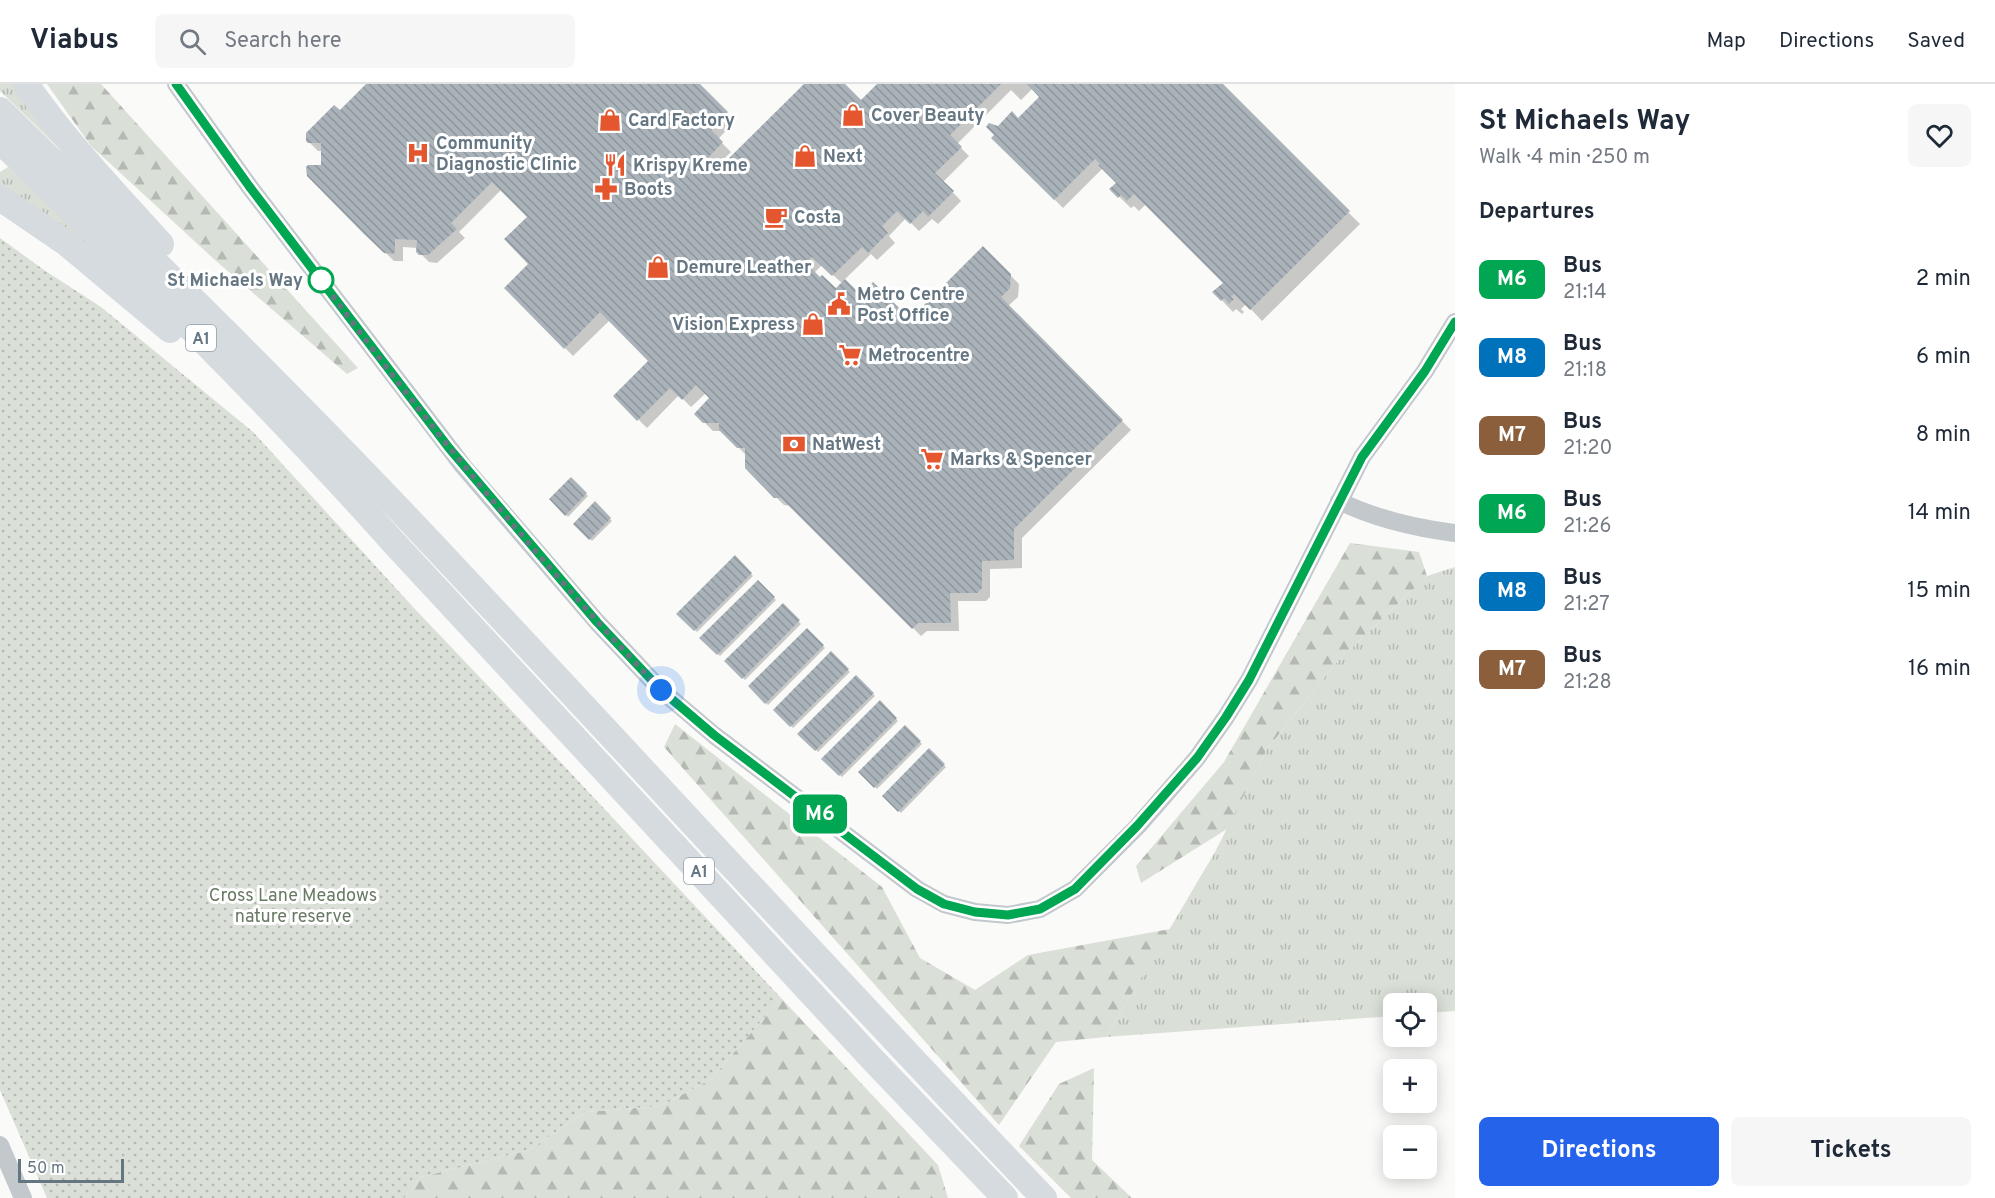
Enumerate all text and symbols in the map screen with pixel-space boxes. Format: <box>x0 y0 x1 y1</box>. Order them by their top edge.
search box <box>155 14 575 68</box>
text: Viabus <box>30 23 119 59</box>
icon: search <box>176 25 209 58</box>
text: Search here <box>224 28 342 55</box>
text: Map <box>1706 28 1746 55</box>
text: Directions <box>1779 28 1874 55</box>
text: Saved <box>1907 28 1965 55</box>
shop icon: Cover Beauty <box>840 102 866 128</box>
text: St Michaels Way <box>1479 104 1690 140</box>
button: heart <box>1908 104 1971 167</box>
place label: Cover Beauty <box>871 105 984 128</box>
shop icon: Card Factory <box>597 107 623 133</box>
place label: Card Factory <box>628 110 735 133</box>
place label: Community Diagnostic Clinic <box>436 133 577 177</box>
hospital icon: Community Diagnostic Clinic <box>405 140 431 166</box>
shop icon: Next <box>792 143 818 169</box>
text: Walk · 4 min · 250 m <box>1479 145 1650 171</box>
place label: Next <box>823 146 863 169</box>
restaurant icon: Krispy Kreme <box>602 152 628 178</box>
place label: Krispy Kreme <box>633 155 748 178</box>
pharmacy icon: Boots <box>593 176 619 202</box>
place label: Boots <box>624 179 673 202</box>
text: Departures <box>1479 199 1595 226</box>
cafe icon: Costa <box>763 204 789 230</box>
place label: Costa <box>794 207 841 230</box>
text: Bus <box>1563 253 1602 280</box>
shop icon: Demure Leather <box>645 254 671 280</box>
place label: Demure Leather <box>676 257 812 280</box>
text: M6 <box>1497 266 1527 293</box>
text: 2 min <box>1916 266 1971 293</box>
marker: St Michaels Way <box>308 267 334 293</box>
place label: St Michaels Way <box>167 270 303 293</box>
text: 21:14 <box>1563 280 1607 306</box>
place label: Metro Centre Post Office <box>857 284 965 328</box>
public building icon: Metro Centre Post Office <box>826 291 852 317</box>
shop icon: Vision Express <box>800 311 826 337</box>
place label: Vision Express <box>672 314 795 337</box>
road number: A1 <box>186 325 216 351</box>
text: Bus <box>1563 331 1602 358</box>
supermarket icon: Metrocentre <box>837 342 863 368</box>
text: M8 <box>1497 344 1527 371</box>
text: 6 min <box>1916 344 1971 371</box>
place label: Metrocentre <box>868 345 970 368</box>
text: 21:18 <box>1563 358 1607 384</box>
text: Bus <box>1563 409 1602 436</box>
text: M7 <box>1498 422 1526 449</box>
text: 8 min <box>1916 422 1971 449</box>
bank icon: NatWest <box>781 431 807 457</box>
place label: NatWest <box>812 434 881 457</box>
text: 21:20 <box>1563 436 1612 462</box>
supermarket icon: Marks & Spencer <box>919 446 945 472</box>
place label: Marks & Spencer <box>950 449 1093 472</box>
text: Bus <box>1563 487 1602 514</box>
text: M6 <box>1497 500 1527 527</box>
text: 14 min <box>1908 500 1971 527</box>
text: 21:26 <box>1563 514 1611 540</box>
text: Bus <box>1563 565 1602 592</box>
text: M8 <box>1497 578 1527 605</box>
text: 15 min <box>1907 578 1971 605</box>
text: 21:27 <box>1563 592 1610 618</box>
text: Bus <box>1563 643 1602 670</box>
text: M7 <box>1498 656 1526 683</box>
text: 16 min <box>1908 656 1971 683</box>
text: 21:28 <box>1563 670 1612 696</box>
your location <box>646 675 676 705</box>
line badge: M6 <box>793 794 847 834</box>
text: M6 <box>805 801 835 828</box>
road number: A1 <box>684 858 714 884</box>
park label: Cross Lane Meadows nature reserve <box>209 885 377 929</box>
map controls <box>1383 993 1437 1179</box>
button: locate <box>1383 993 1437 1047</box>
button: + <box>1383 1059 1437 1113</box>
button: Directions <box>1479 1117 1719 1186</box>
button: Tickets <box>1731 1117 1971 1186</box>
button: − <box>1383 1125 1437 1179</box>
scale bar <box>18 1156 124 1184</box>
text: 50 m <box>27 1159 65 1179</box>

